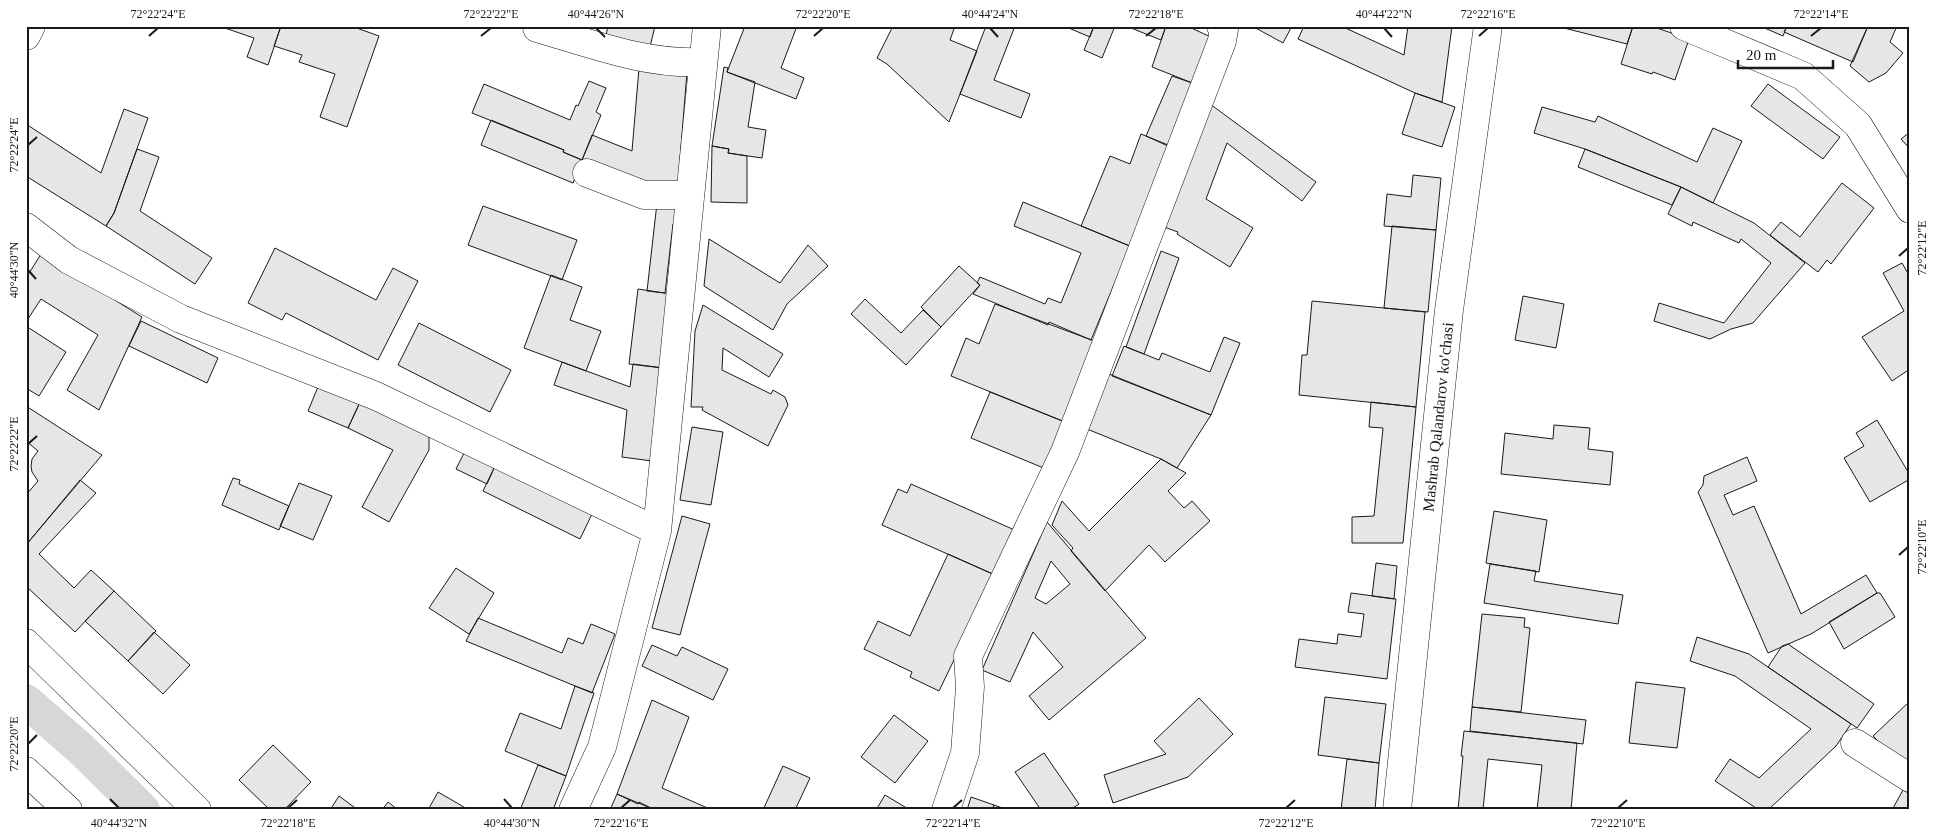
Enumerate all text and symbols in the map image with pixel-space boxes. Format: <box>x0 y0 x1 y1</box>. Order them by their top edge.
text: 72°22'24"E <box>130 7 186 21</box>
text: 72°22'22"E <box>463 7 519 21</box>
text: 40°44'26"N <box>568 7 625 21</box>
text: 72°22'20"E <box>795 7 851 21</box>
text: 40°44'24"N <box>962 7 1019 21</box>
text: 72°22'18"E <box>1128 7 1184 21</box>
text: 40°44'22"N <box>1356 7 1413 21</box>
text: 72°22'16"E <box>1460 7 1516 21</box>
text: 72°22'14"E <box>1793 7 1849 21</box>
scale bar <box>1738 38 1834 70</box>
text: 20 m <box>1746 47 1777 63</box>
text: 72°22'24"E <box>7 117 21 173</box>
text: 72°22'12"E <box>1915 220 1929 276</box>
text: 40°44'30"N <box>7 241 21 298</box>
street label: Mashrab Qalandarov ko'chasi <box>1420 321 1456 513</box>
text: 72°22'22"E <box>7 416 21 472</box>
text: 72°22'10"E <box>1915 519 1929 575</box>
text: 72°22'20"E <box>7 716 21 772</box>
text: 40°44'32"N <box>91 816 148 830</box>
text: 72°22'18"E <box>260 816 316 830</box>
text: 40°44'30"N <box>484 816 541 830</box>
text: 72°22'16"E <box>593 816 649 830</box>
text: 72°22'14"E <box>925 816 981 830</box>
text: 72°22'12"E <box>1258 816 1314 830</box>
text: 72°22'10"E <box>1590 816 1646 830</box>

